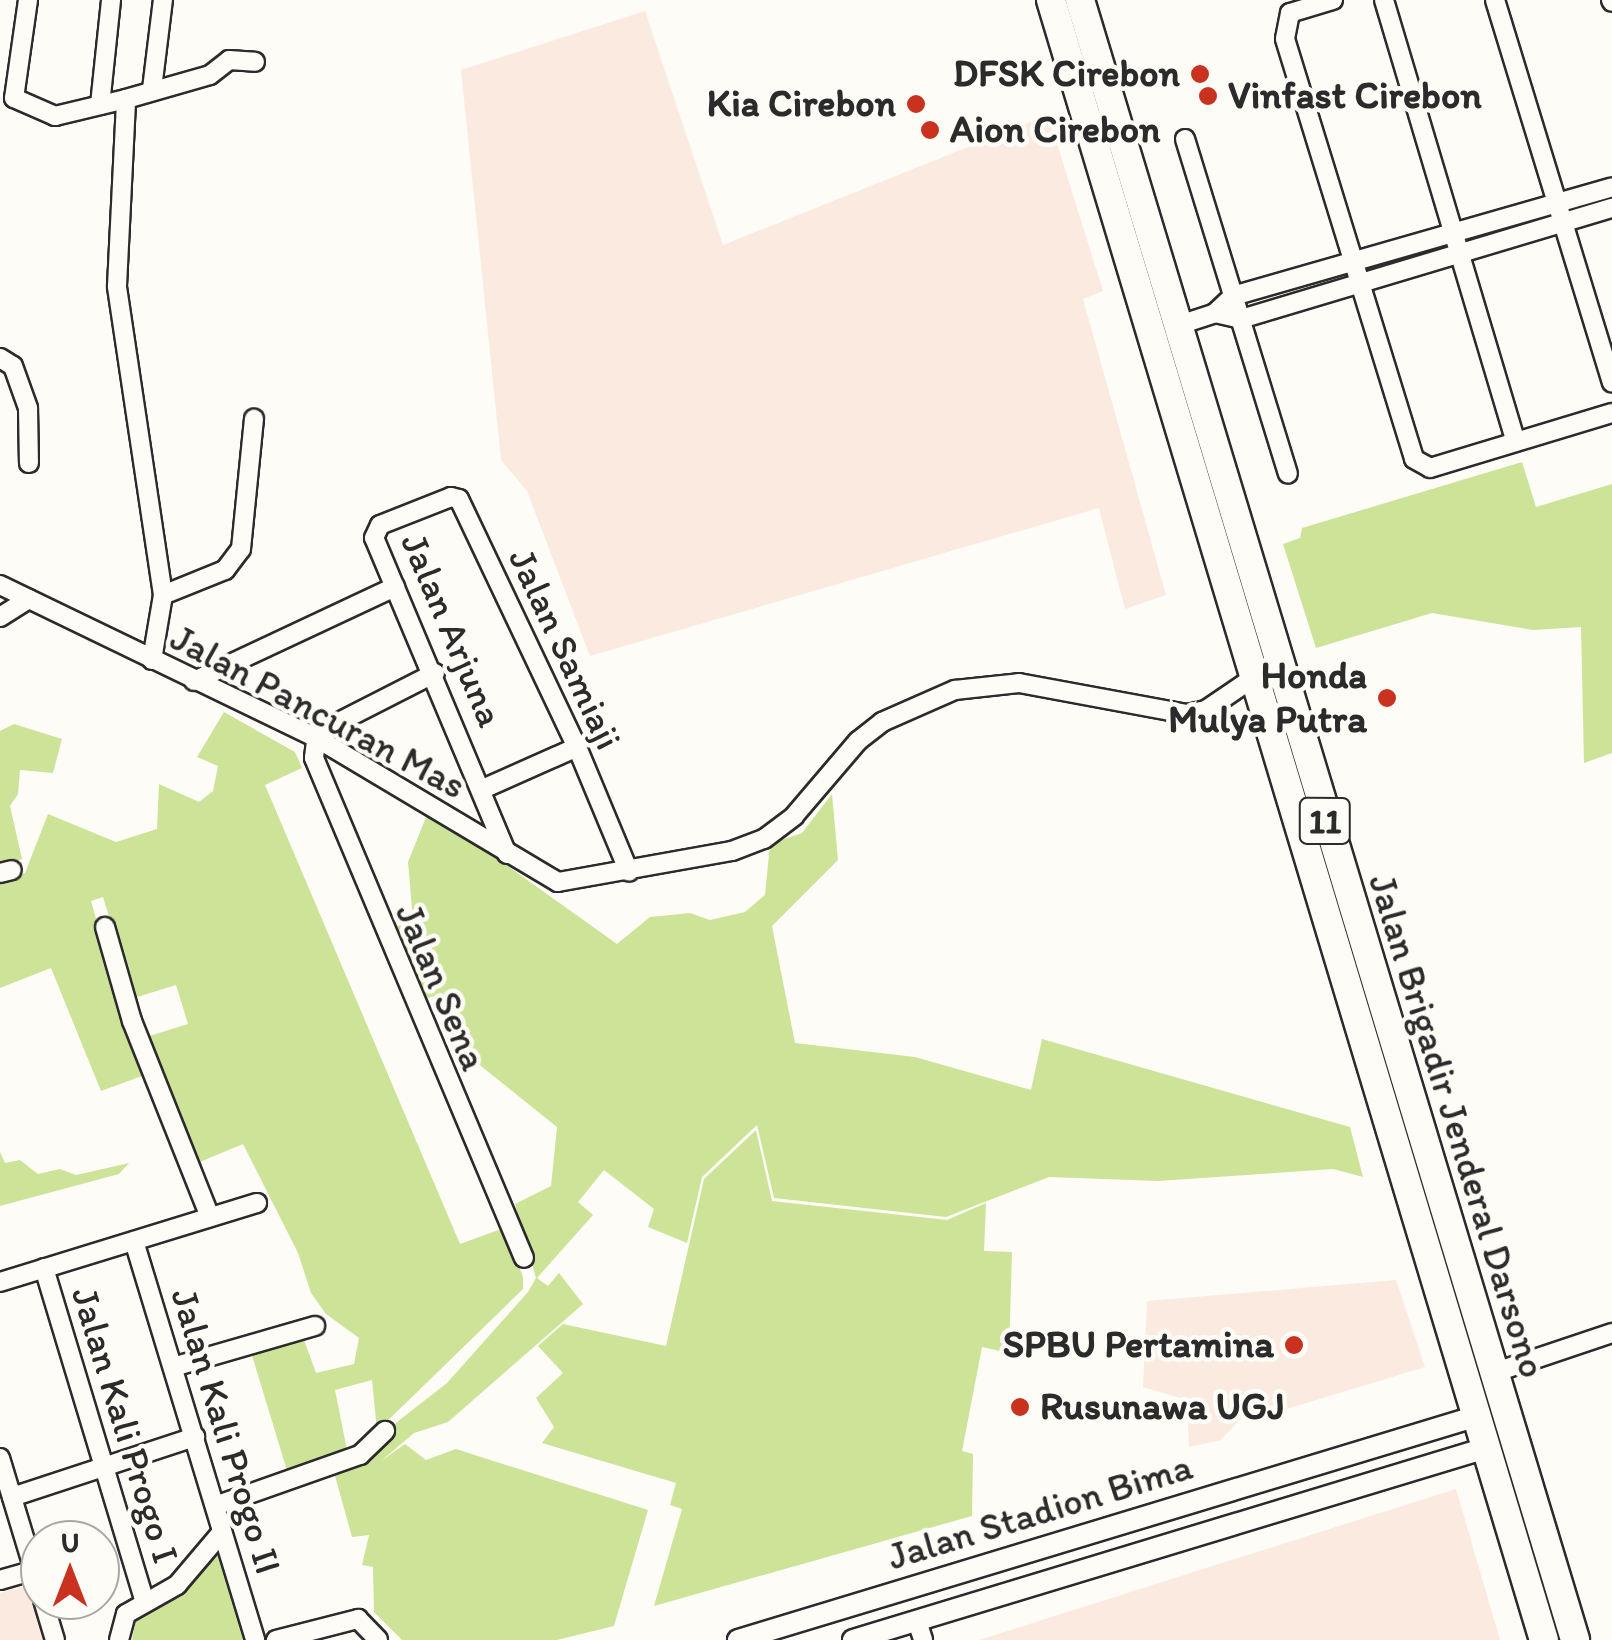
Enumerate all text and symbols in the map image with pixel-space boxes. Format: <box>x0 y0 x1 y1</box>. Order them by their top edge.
place label: DFSK Cirebon <box>953 51 1180 97</box>
marker: DFSK Cirebon <box>1189 63 1211 85</box>
place label: Vinfast Cirebon <box>1228 73 1482 119</box>
place label: Kia Cirebon <box>707 81 896 127</box>
marker: Vinfast Cirebon <box>1197 85 1219 107</box>
marker: Kia Cirebon <box>905 93 927 115</box>
place label: Aion Cirebon <box>950 107 1161 153</box>
marker: Aion Cirebon <box>919 119 941 141</box>
street label: Jalan Arjuna <box>391 526 513 734</box>
street label: Jalan Samiaji <box>498 541 632 757</box>
street label: Jalan Pancuran Mas <box>163 615 473 809</box>
place label: Honda Mulya Putra <box>1170 653 1367 742</box>
marker: Honda Mulya Putra <box>1376 687 1398 709</box>
road number: 11 <box>1298 791 1352 851</box>
street label: Jalan Brigadir Jenderal Darsono <box>1358 868 1556 1384</box>
street label: Jalan Sena <box>386 897 496 1077</box>
street label: Jalan Kali Progo I <box>61 1281 189 1569</box>
street label: Jalan Kali Progo II <box>161 1283 291 1579</box>
place label: SPBU Pertamina <box>1003 1322 1274 1368</box>
marker: SPBU Pertamina <box>1283 1334 1305 1356</box>
place label: Rusunawa UGJ <box>1040 1384 1285 1430</box>
marker: Rusunawa UGJ <box>1009 1396 1031 1418</box>
street label: Jalan Stadion Bima <box>882 1444 1198 1580</box>
north arrow <box>20 1520 120 1620</box>
text: U <box>61 1525 79 1559</box>

